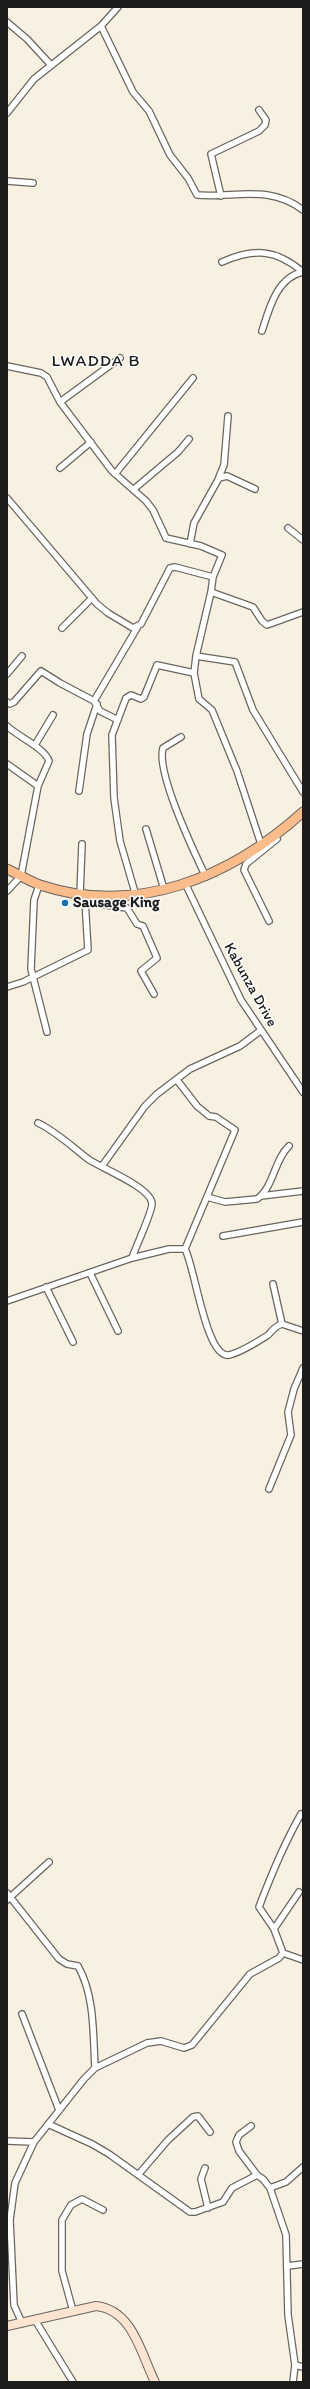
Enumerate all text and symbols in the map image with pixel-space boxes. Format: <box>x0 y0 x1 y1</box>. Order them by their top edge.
district label: LWADDA B <box>51 352 141 372</box>
place label: Sausage King <box>73 894 160 912</box>
marker: Sausage King <box>60 898 70 908</box>
street label: Kabunza Drive <box>220 940 280 1030</box>

